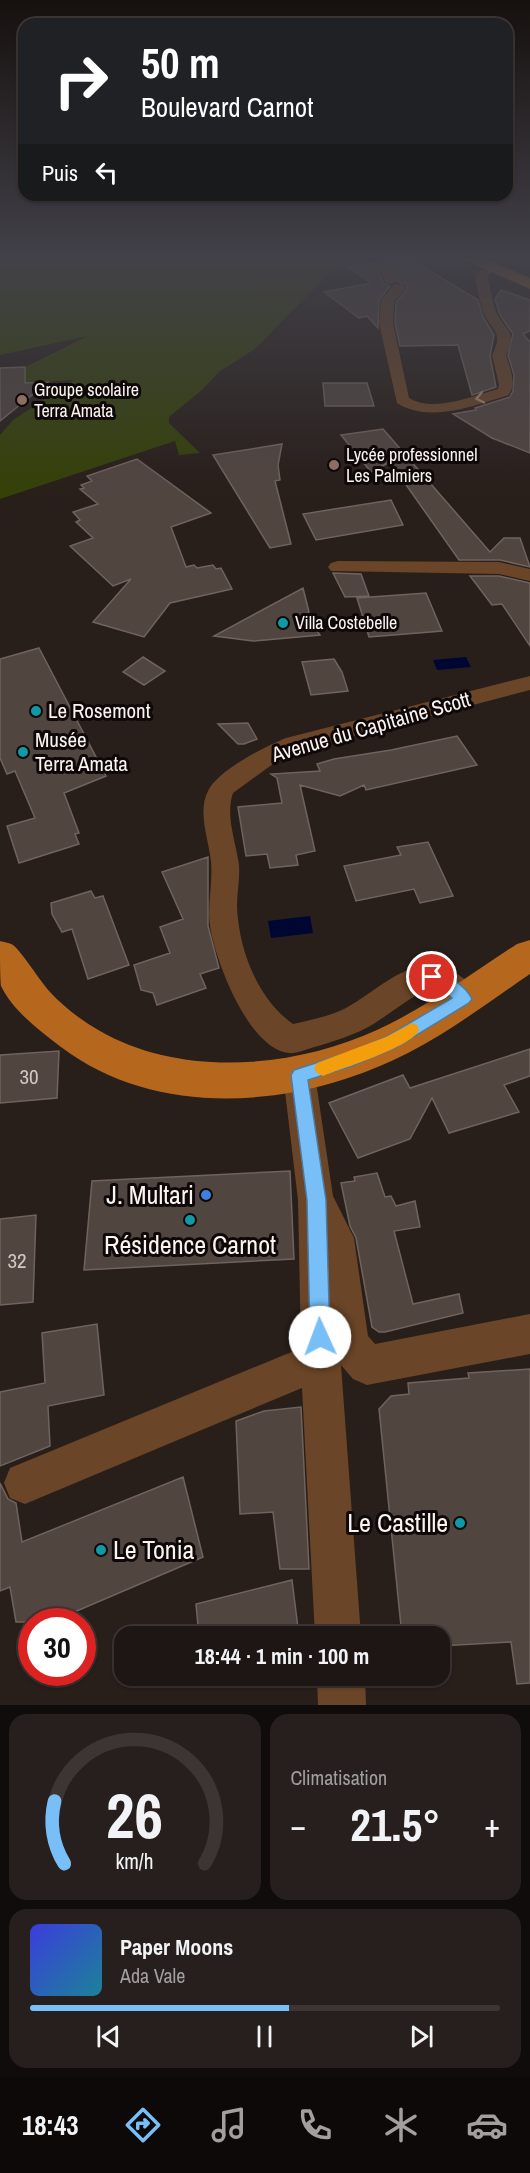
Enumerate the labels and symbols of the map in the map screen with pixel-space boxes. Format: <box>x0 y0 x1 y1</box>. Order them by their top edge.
place label: Groupe scolaire Terra Amata <box>34 377 139 423</box>
one-way arrow <box>476 391 486 404</box>
marker: Groupe scolaire Terra Amata <box>15 393 29 407</box>
place label: Lycée professionnel Les Palmiers <box>346 442 478 488</box>
marker: Lycée professionnel Les Palmiers <box>327 458 341 472</box>
place label: Villa Costebelle <box>295 610 397 635</box>
marker: Villa Costebelle <box>276 616 290 630</box>
street label: Avenue du Capitaine Scott <box>267 684 474 769</box>
place label: Le Rosemont <box>48 696 151 725</box>
marker: Le Rosemont <box>29 704 43 718</box>
place label: Musée Terra Amata <box>35 725 128 778</box>
marker: Musée Terra Amata <box>16 745 30 759</box>
pin <box>406 951 457 1002</box>
house number: 30 <box>19 1062 39 1091</box>
place label: J. Multari <box>106 1177 194 1212</box>
marker: J. Multari <box>199 1188 213 1202</box>
marker: Résidence Carnot <box>183 1213 197 1227</box>
place label: Résidence Carnot <box>104 1227 276 1262</box>
house number: 32 <box>7 1246 27 1275</box>
position arrow <box>288 1305 352 1369</box>
place label: Le Castille <box>347 1505 448 1540</box>
marker: Le Castille <box>453 1516 467 1530</box>
place label: Le Tonia <box>113 1532 195 1567</box>
marker: Le Tonia <box>94 1543 108 1557</box>
speed limit sign: 30 <box>18 1608 96 1686</box>

